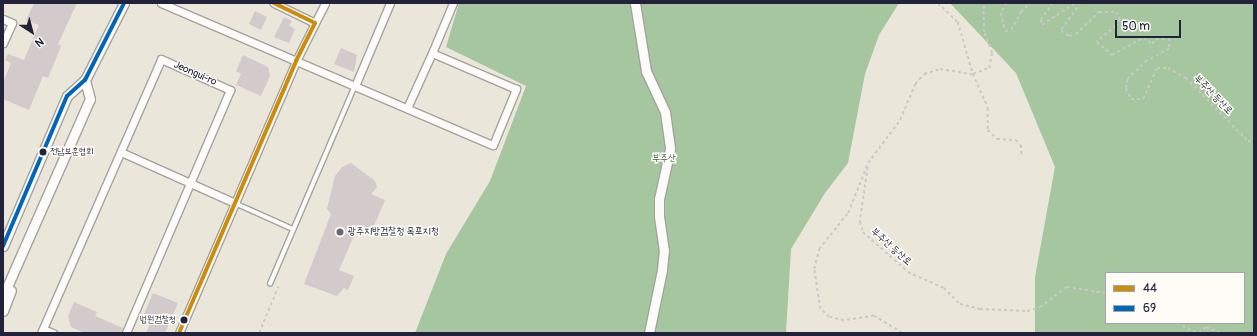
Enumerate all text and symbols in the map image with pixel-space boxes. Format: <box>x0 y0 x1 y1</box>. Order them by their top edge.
north arrow <box>12 12 52 52</box>
scale bar <box>1117 12 1183 38</box>
text: 50 m <box>1122 19 1150 34</box>
text: N <box>33 35 46 50</box>
street label: Jeongui-ro <box>172 59 218 89</box>
street label: 부주산 등산로 <box>1191 73 1235 117</box>
marker: 전남보훈협회 <box>38 147 48 157</box>
place label: 전남보훈협회 <box>50 147 93 157</box>
park label: 부주산 <box>652 153 676 165</box>
place label: 광주지방검찰청 목포지청 <box>348 226 439 238</box>
street label: 부주산 등산로 <box>868 226 914 268</box>
marker: 광주지방검찰청 목포지청 <box>335 227 345 237</box>
legend <box>1105 272 1245 324</box>
text: 44 <box>1143 281 1157 296</box>
text: 69 <box>1143 301 1156 316</box>
place label: 법원검찰청 <box>140 315 176 325</box>
marker: 법원검찰청 <box>179 315 189 325</box>

